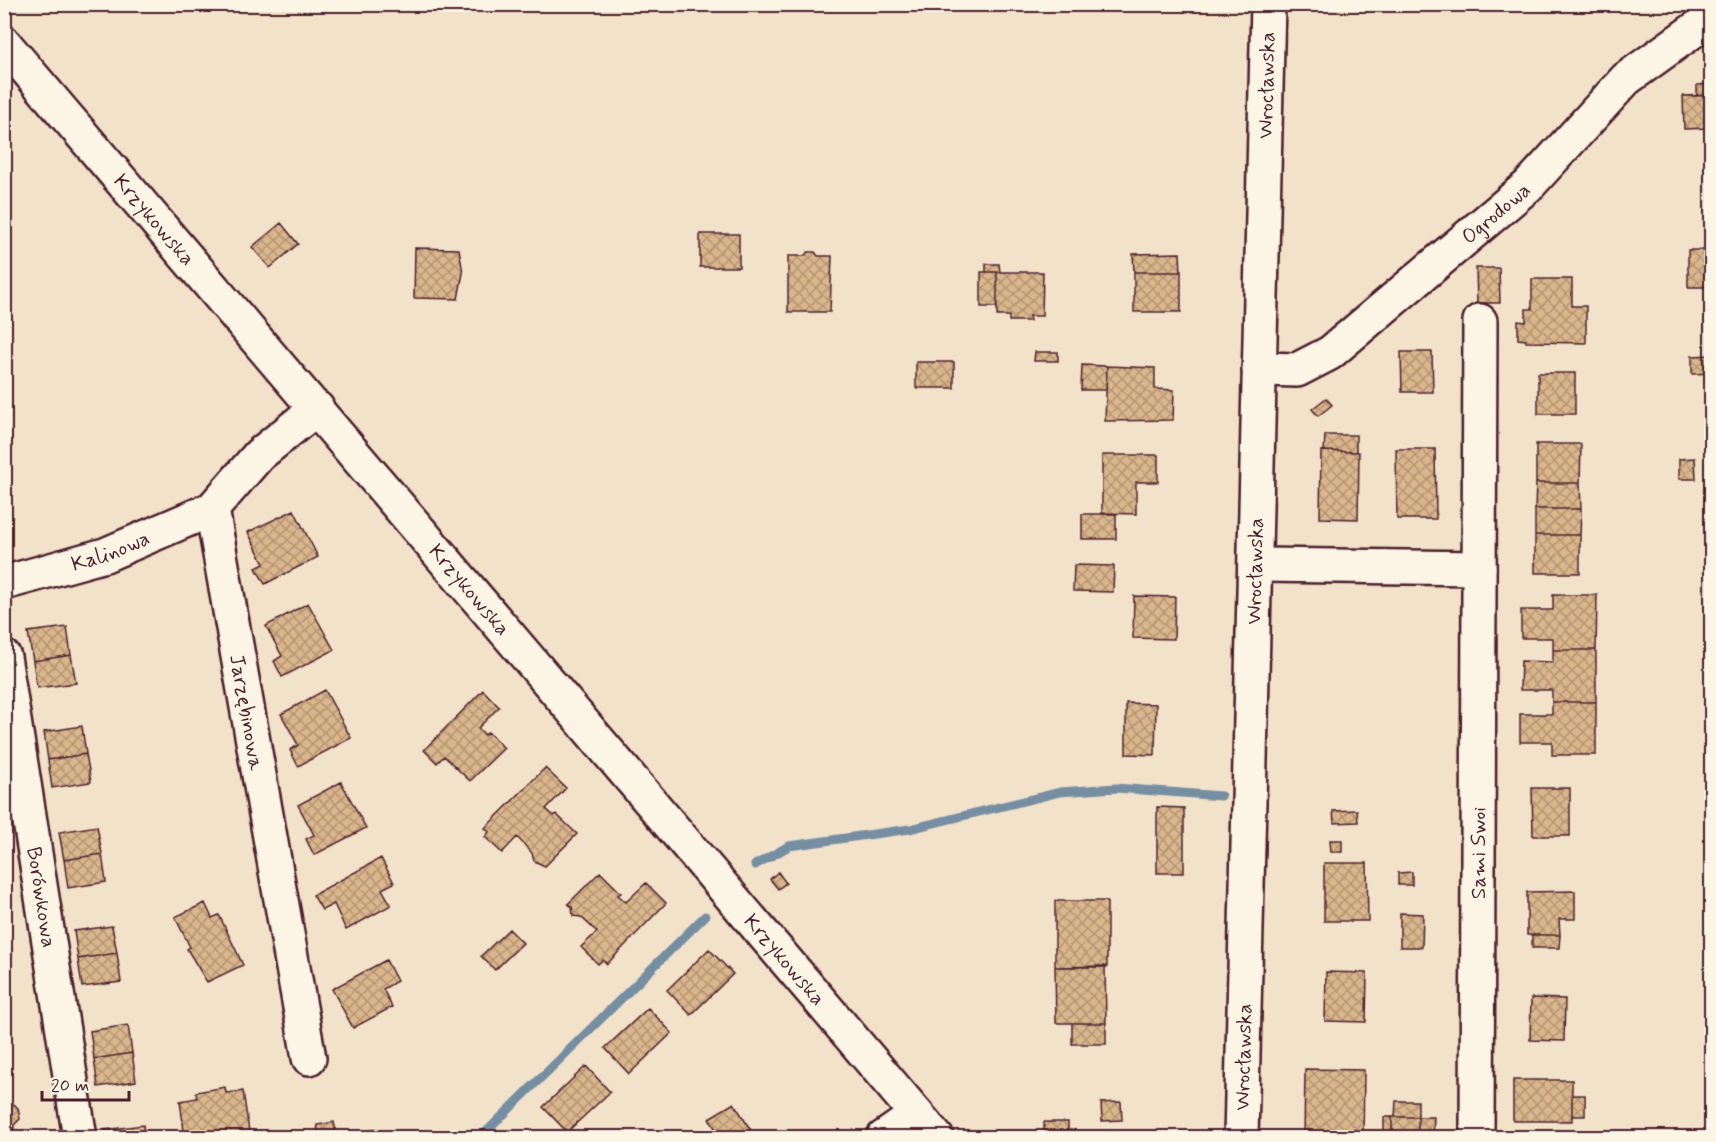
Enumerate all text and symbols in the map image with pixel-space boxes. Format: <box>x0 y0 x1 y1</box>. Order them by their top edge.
street label: Wrocławska <box>1252 32 1282 139</box>
street label: Krzykowska <box>107 168 201 272</box>
street label: Ogrodowa <box>1456 177 1537 251</box>
street label: Wrocławska <box>1240 517 1271 625</box>
street label: Kalinowa <box>68 525 154 579</box>
street label: Krzykowska <box>422 538 516 642</box>
street label: Jarzębinowa <box>222 652 270 773</box>
street label: Sami Swoi <box>1465 807 1493 899</box>
street label: Borówkowa <box>19 845 63 950</box>
street label: Krzykowska <box>737 908 831 1012</box>
street label: Wrocławska <box>1229 1003 1259 1111</box>
scale bar <box>42 1064 129 1102</box>
text: 20 m <box>51 1074 89 1098</box>

